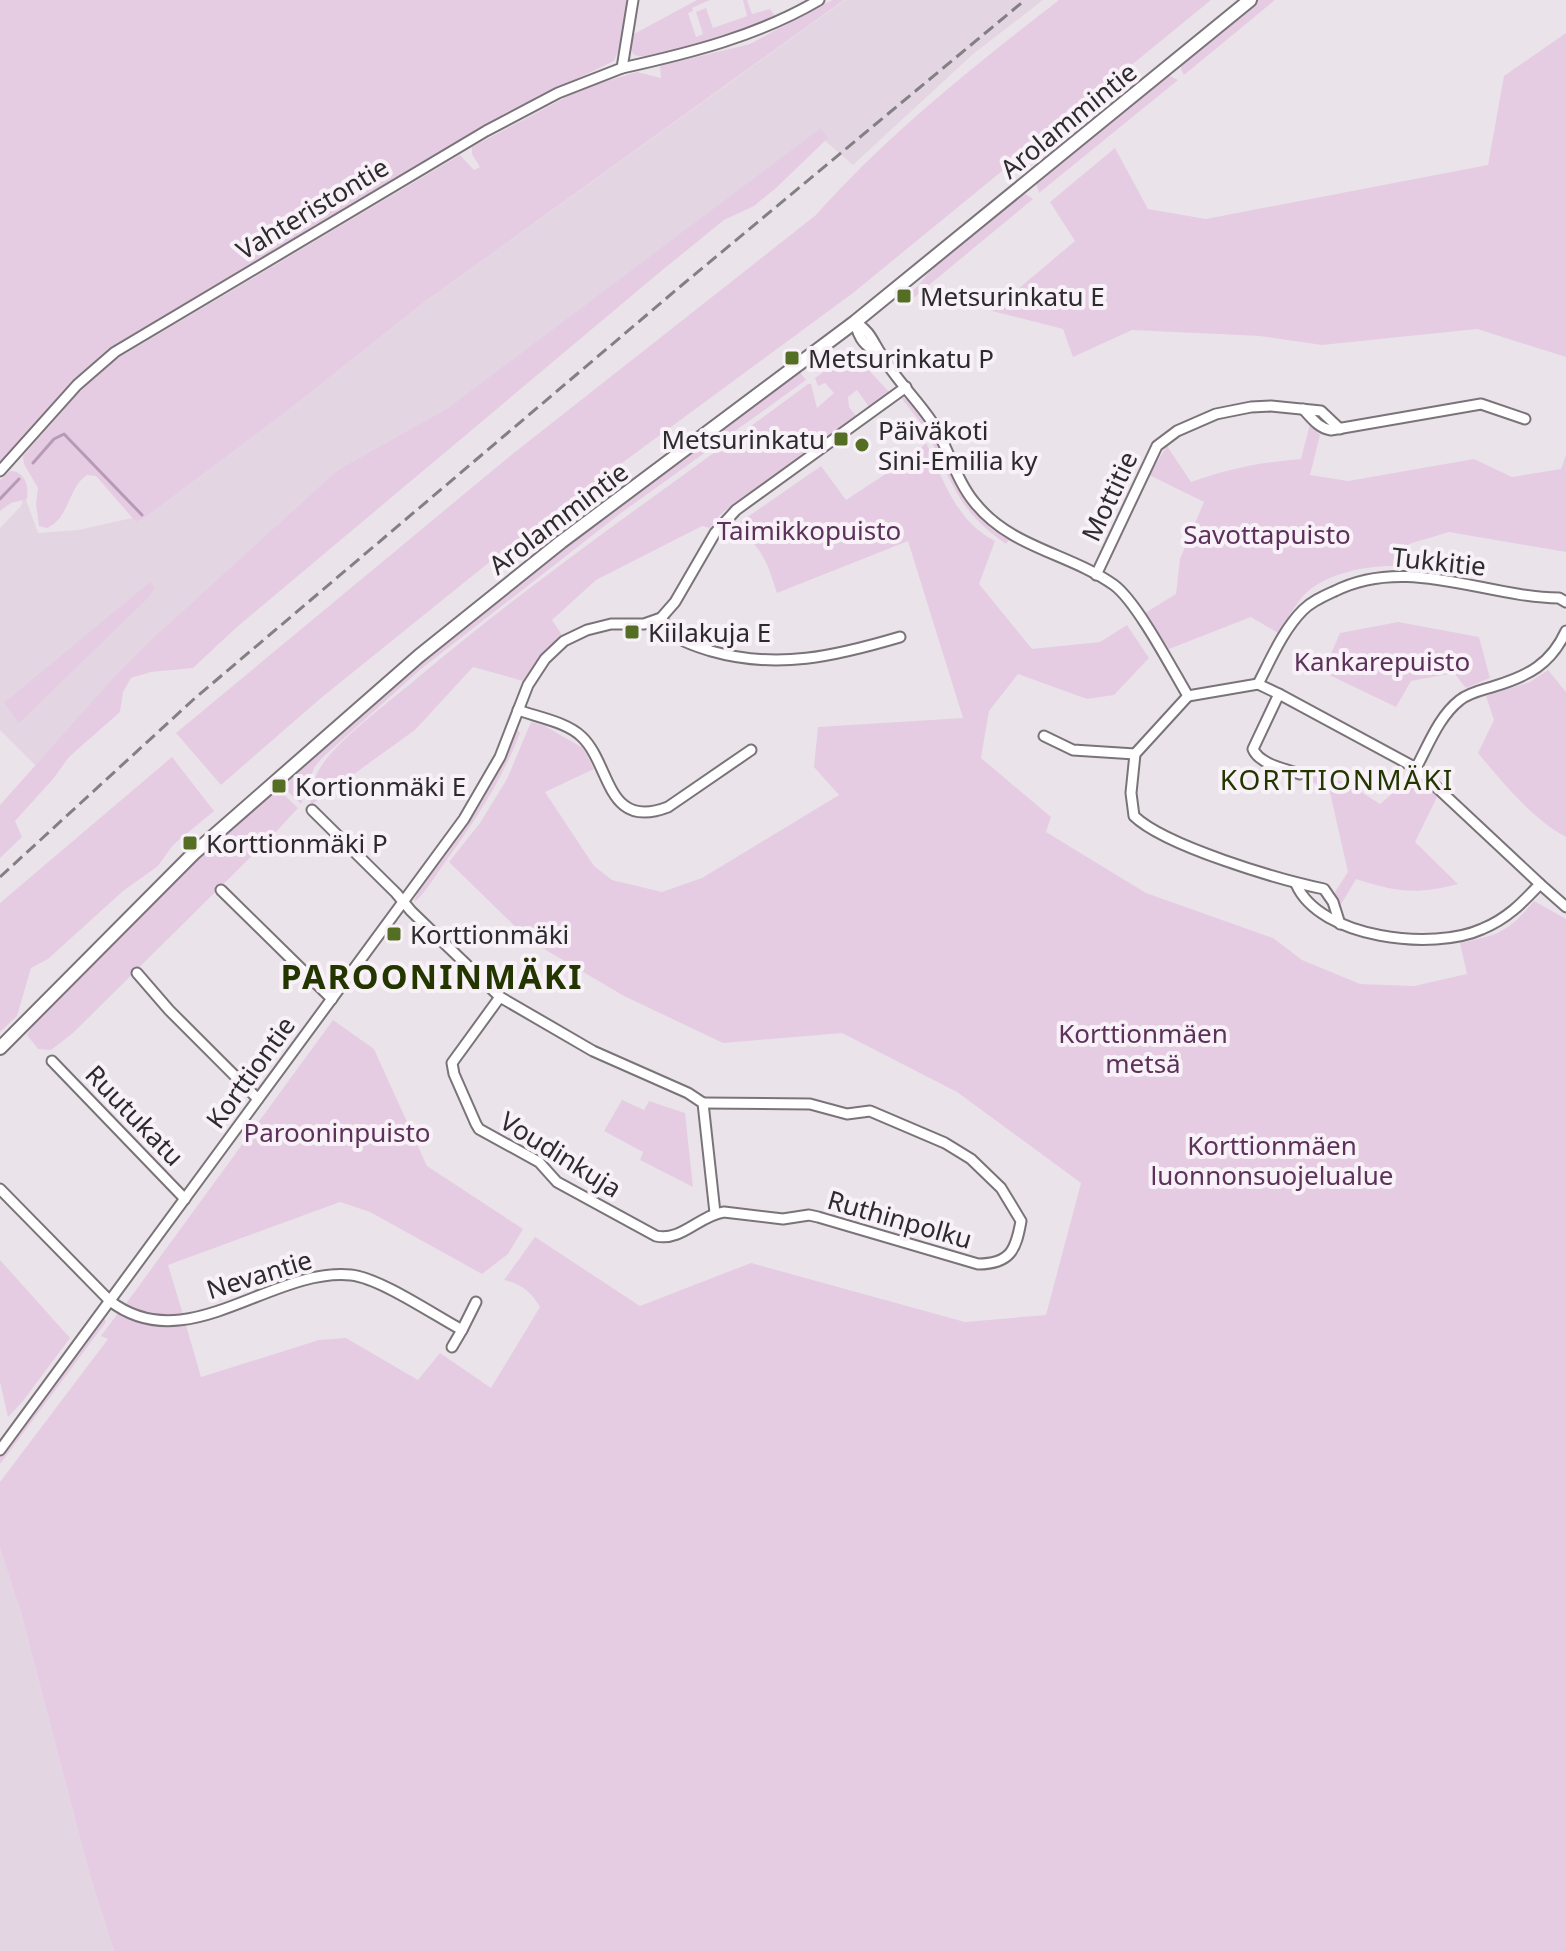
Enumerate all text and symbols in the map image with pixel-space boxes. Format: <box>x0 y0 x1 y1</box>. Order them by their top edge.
street label: Arolammintie <box>992 54 1144 186</box>
street label: Vahteristontie <box>229 148 395 268</box>
place label: Metsurinkatu E <box>920 278 1105 314</box>
marker: Metsurinkatu E <box>895 287 913 305</box>
place label: Metsurinkatu P <box>808 340 994 376</box>
marker: Metsurinkatu P <box>783 349 801 367</box>
place label: Päiväkoti Sini-Emilia ky <box>878 412 1038 478</box>
place label: Metsurinkatu <box>661 421 825 457</box>
marker: Metsurinkatu <box>832 430 850 448</box>
marker: Päiväkoti Sini-Emilia ky <box>853 436 871 454</box>
street label: Mottitie <box>1072 445 1146 547</box>
street label: Arolammintie <box>481 454 635 582</box>
park label: Taimikkopuisto <box>717 512 901 548</box>
park label: Savottapuisto <box>1183 516 1351 552</box>
street label: Tukkitie <box>1390 538 1488 584</box>
place label: Kiilakuja E <box>648 614 771 650</box>
marker: Kiilakuja E <box>623 623 641 641</box>
park label: Kankarepuisto <box>1294 643 1470 679</box>
district label: KORTTIONMÄKI <box>1220 760 1454 798</box>
place label: Kortionmäki E <box>295 768 466 804</box>
marker: Kortionmäki E <box>270 777 288 795</box>
place label: Korttionmäki P <box>206 825 388 861</box>
marker: Korttionmäki P <box>181 834 199 852</box>
place label: Korttionmäki <box>410 916 569 952</box>
marker: Korttionmäki <box>385 925 403 943</box>
district label: PAROONINMÄKI <box>281 953 583 999</box>
street label: Korttiontie <box>197 1009 303 1135</box>
park label: Korttionmäen metsä <box>1058 1015 1228 1081</box>
street label: Ruutukatu <box>78 1057 192 1173</box>
street label: Voudinkuja <box>493 1102 629 1206</box>
park label: Parooninpuisto <box>243 1114 431 1150</box>
park label: Korttionmäen luonnonsuojelualue <box>1151 1127 1393 1193</box>
street label: Ruthinpolku <box>823 1181 977 1257</box>
street label: Nevantie <box>202 1241 316 1307</box>

